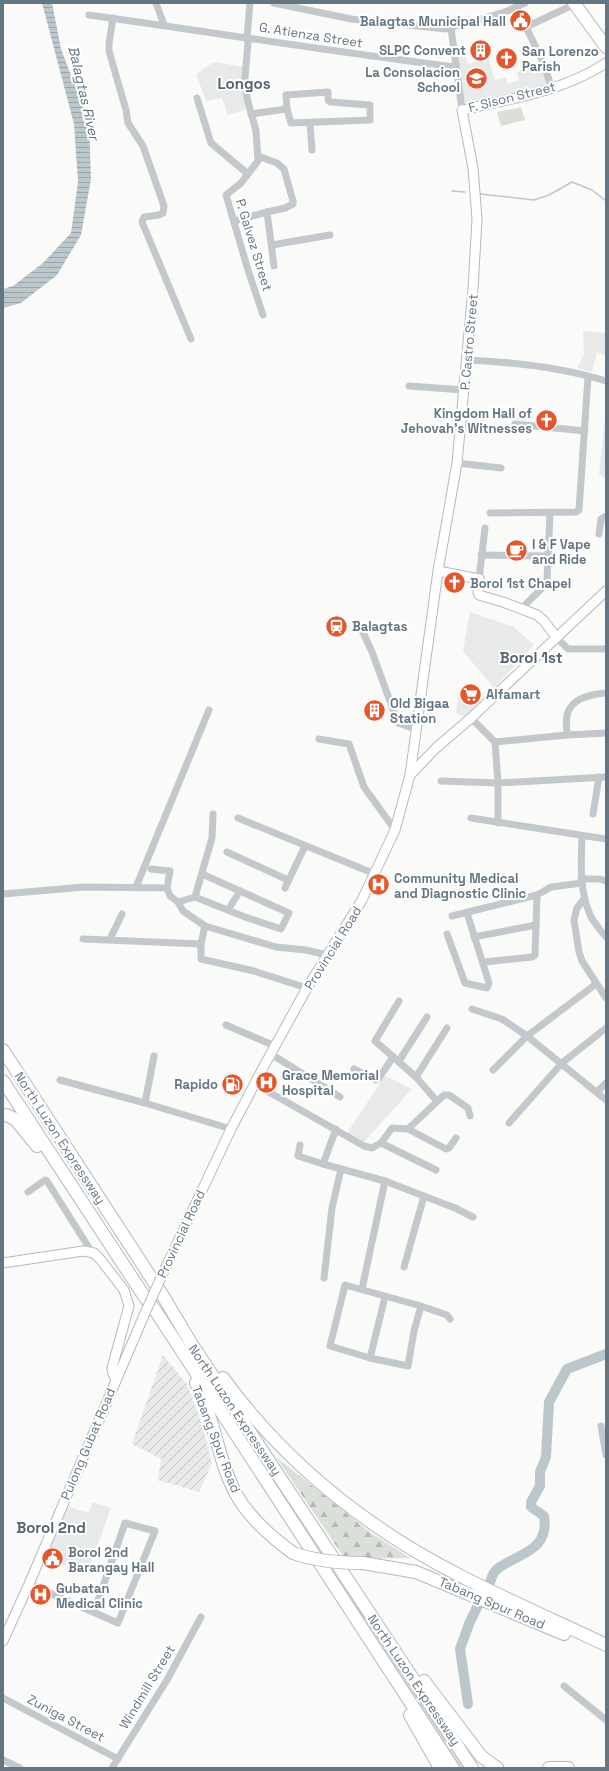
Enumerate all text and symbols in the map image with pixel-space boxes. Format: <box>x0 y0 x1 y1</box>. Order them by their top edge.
public building icon: Balagtas Municipal Hall <box>508 8 534 34</box>
place label: Balagtas Municipal Hall <box>360 13 506 30</box>
street label: G. Atienza Street <box>258 18 364 52</box>
building icon: SLPC Convent <box>468 37 494 63</box>
place label: SLPC Convent <box>379 42 466 59</box>
place label: San Lorenzo Parish <box>522 43 599 75</box>
water label: Balagtas River <box>64 44 104 143</box>
church icon: San Lorenzo Parish <box>493 45 519 71</box>
place label: La Consolacion School <box>365 64 460 96</box>
school or university icon: La Consolacion School <box>463 66 489 92</box>
district label: Longos <box>217 74 271 93</box>
street label: F. Sison Street <box>467 78 557 116</box>
street label: P. Galvez Street <box>232 197 276 293</box>
street label: P. Castro Street <box>456 293 482 391</box>
place label: Kingdom Hall of Jehovah's Witnesses <box>401 405 532 437</box>
church icon: Kingdom Hall of Jehovah's Witnesses <box>534 407 560 433</box>
place label: I & F Vape and Ride <box>532 536 591 568</box>
cafe icon: I & F Vape and Ride <box>504 538 530 564</box>
church icon: Borol 1st Chapel <box>442 570 468 596</box>
place label: Borol 1st Chapel <box>470 575 571 592</box>
station icon: Balagtas <box>324 613 350 639</box>
place label: Balagtas <box>352 618 408 635</box>
district label: Borol 1st <box>499 648 563 667</box>
supermarket icon: Alfamart <box>458 681 484 707</box>
place label: Alfamart <box>486 686 541 703</box>
place label: Old Bigaa Station <box>390 695 450 727</box>
building icon: Old Bigaa Station <box>362 697 388 723</box>
place label: Community Medical and Diagnostic Clinic <box>394 870 527 902</box>
hospital icon: Community Medical and Diagnostic Clinic <box>366 872 392 898</box>
street label: Provincial Road <box>301 903 365 993</box>
place label: Grace Memorial Hospital <box>282 1067 379 1099</box>
street label: North Luzon Expressway <box>11 1069 109 1207</box>
hospital icon: Grace Memorial Hospital <box>254 1069 280 1095</box>
fuel station icon: Rapido <box>220 1071 246 1097</box>
place label: Rapido <box>174 1076 218 1093</box>
street label: Provincial Road <box>153 1187 209 1281</box>
street label: North Luzon Expressway <box>185 1341 285 1479</box>
street label: Tabang Spur Road <box>188 1383 244 1495</box>
street label: Pulong Gubat Road <box>57 1386 119 1502</box>
district label: Borol 2nd <box>16 1518 86 1537</box>
place label: Borol 2nd Barangay Hall <box>68 1544 155 1576</box>
public building icon: Borol 2nd Barangay Hall <box>39 1546 65 1572</box>
street label: Tabang Spur Road <box>436 1573 548 1633</box>
place label: Gubatan Medical Clinic <box>56 1580 143 1612</box>
hospital icon: Gubatan Medical Clinic <box>28 1582 54 1608</box>
street label: North Luzon Expressway <box>364 1611 464 1749</box>
street label: Windmill Street <box>115 1642 179 1732</box>
street label: Zuniga Street <box>24 1690 108 1746</box>

